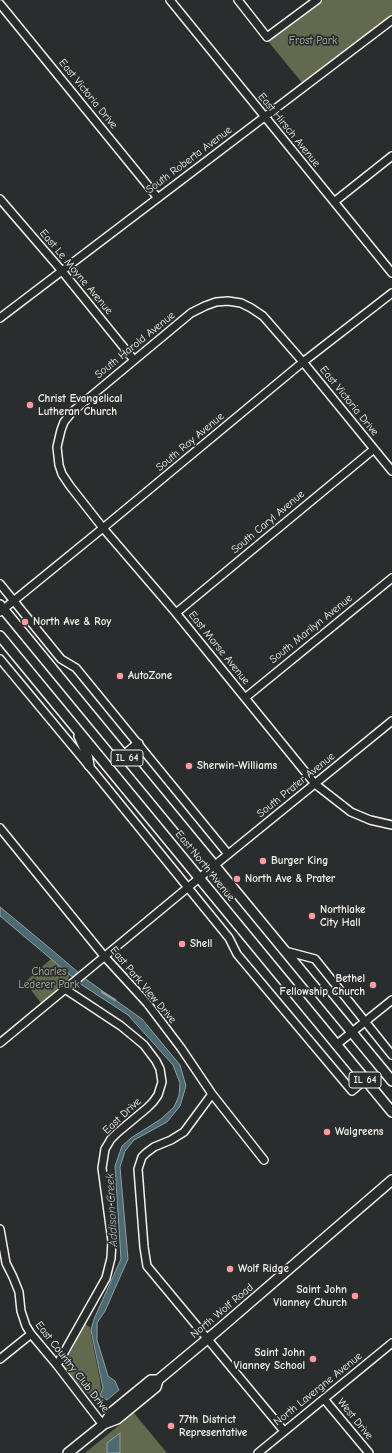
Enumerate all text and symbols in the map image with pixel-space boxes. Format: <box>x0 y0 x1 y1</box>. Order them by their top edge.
park label: Frost Park <box>289 34 337 48</box>
street label: East Victoria Drive <box>56 56 120 132</box>
street label: East Hirsch Avenue <box>255 90 323 170</box>
street label: South Roberta Avenue <box>144 123 234 197</box>
street label: East Le Moyne Avenue <box>37 227 115 317</box>
street label: South Harold Avenue <box>92 309 178 381</box>
street label: East Victoria Drive <box>317 363 381 439</box>
place label: Christ Evangelical Lutheran Church <box>38 392 122 418</box>
marker: Christ Evangelical Lutheran Church <box>25 400 35 410</box>
street label: South Roy Avenue <box>153 410 227 474</box>
street label: South Caryl Avenue <box>229 488 307 556</box>
street label: South Marilyn Avenue <box>267 592 355 666</box>
street label: East Morse Avenue <box>185 609 253 687</box>
place label: North Ave & Roy <box>33 615 111 629</box>
marker: North Ave & Roy <box>20 617 30 627</box>
place label: AutoZone <box>128 669 172 683</box>
marker: AutoZone <box>115 671 125 681</box>
road number: IL 64 <box>111 750 143 766</box>
street label: South Prater Avenue <box>255 750 337 820</box>
place label: Sherwin-Williams <box>197 759 277 773</box>
marker: Sherwin-Williams <box>184 761 194 771</box>
street label: East North Avenue <box>172 828 238 904</box>
place label: Burger King <box>271 854 328 868</box>
marker: Burger King <box>258 856 268 866</box>
place label: North Ave & Prater <box>245 872 335 886</box>
marker: North Ave & Prater <box>232 874 242 884</box>
place label: Northlake City Hall <box>320 903 365 929</box>
marker: Northlake City Hall <box>307 911 317 921</box>
place label: Shell <box>190 937 212 951</box>
marker: Shell <box>177 939 187 949</box>
street label: East Park View Drive <box>107 944 179 1026</box>
park label: Charles Lederer Park <box>19 965 79 991</box>
place label: Bethel Fellowship Church <box>280 972 365 998</box>
marker: Bethel Fellowship Church <box>368 980 378 990</box>
road number: IL 64 <box>349 1072 381 1088</box>
street label: East Drive <box>100 1095 144 1137</box>
place label: Walgreens <box>335 1125 384 1139</box>
marker: Walgreens <box>322 1127 332 1137</box>
water label: Addison Creek <box>103 1173 121 1247</box>
place label: Wolf Ridge <box>238 1262 289 1276</box>
marker: Wolf Ridge <box>225 1264 235 1274</box>
street label: North Wolf Road <box>188 1281 256 1341</box>
place label: Saint John Vianney Church <box>273 1283 347 1309</box>
marker: Saint John Vianney Church <box>350 1291 360 1301</box>
street label: East Country Club Drive <box>32 1319 112 1415</box>
place label: Saint John Vianney School <box>234 1346 305 1372</box>
street label: North Lavergne Avenue <box>271 1349 365 1429</box>
marker: Saint John Vianney School <box>308 1354 318 1364</box>
street label: West Drive <box>334 1396 376 1442</box>
place label: 77th District Representative <box>179 1413 247 1439</box>
marker: 77th District Representative <box>166 1421 176 1431</box>

